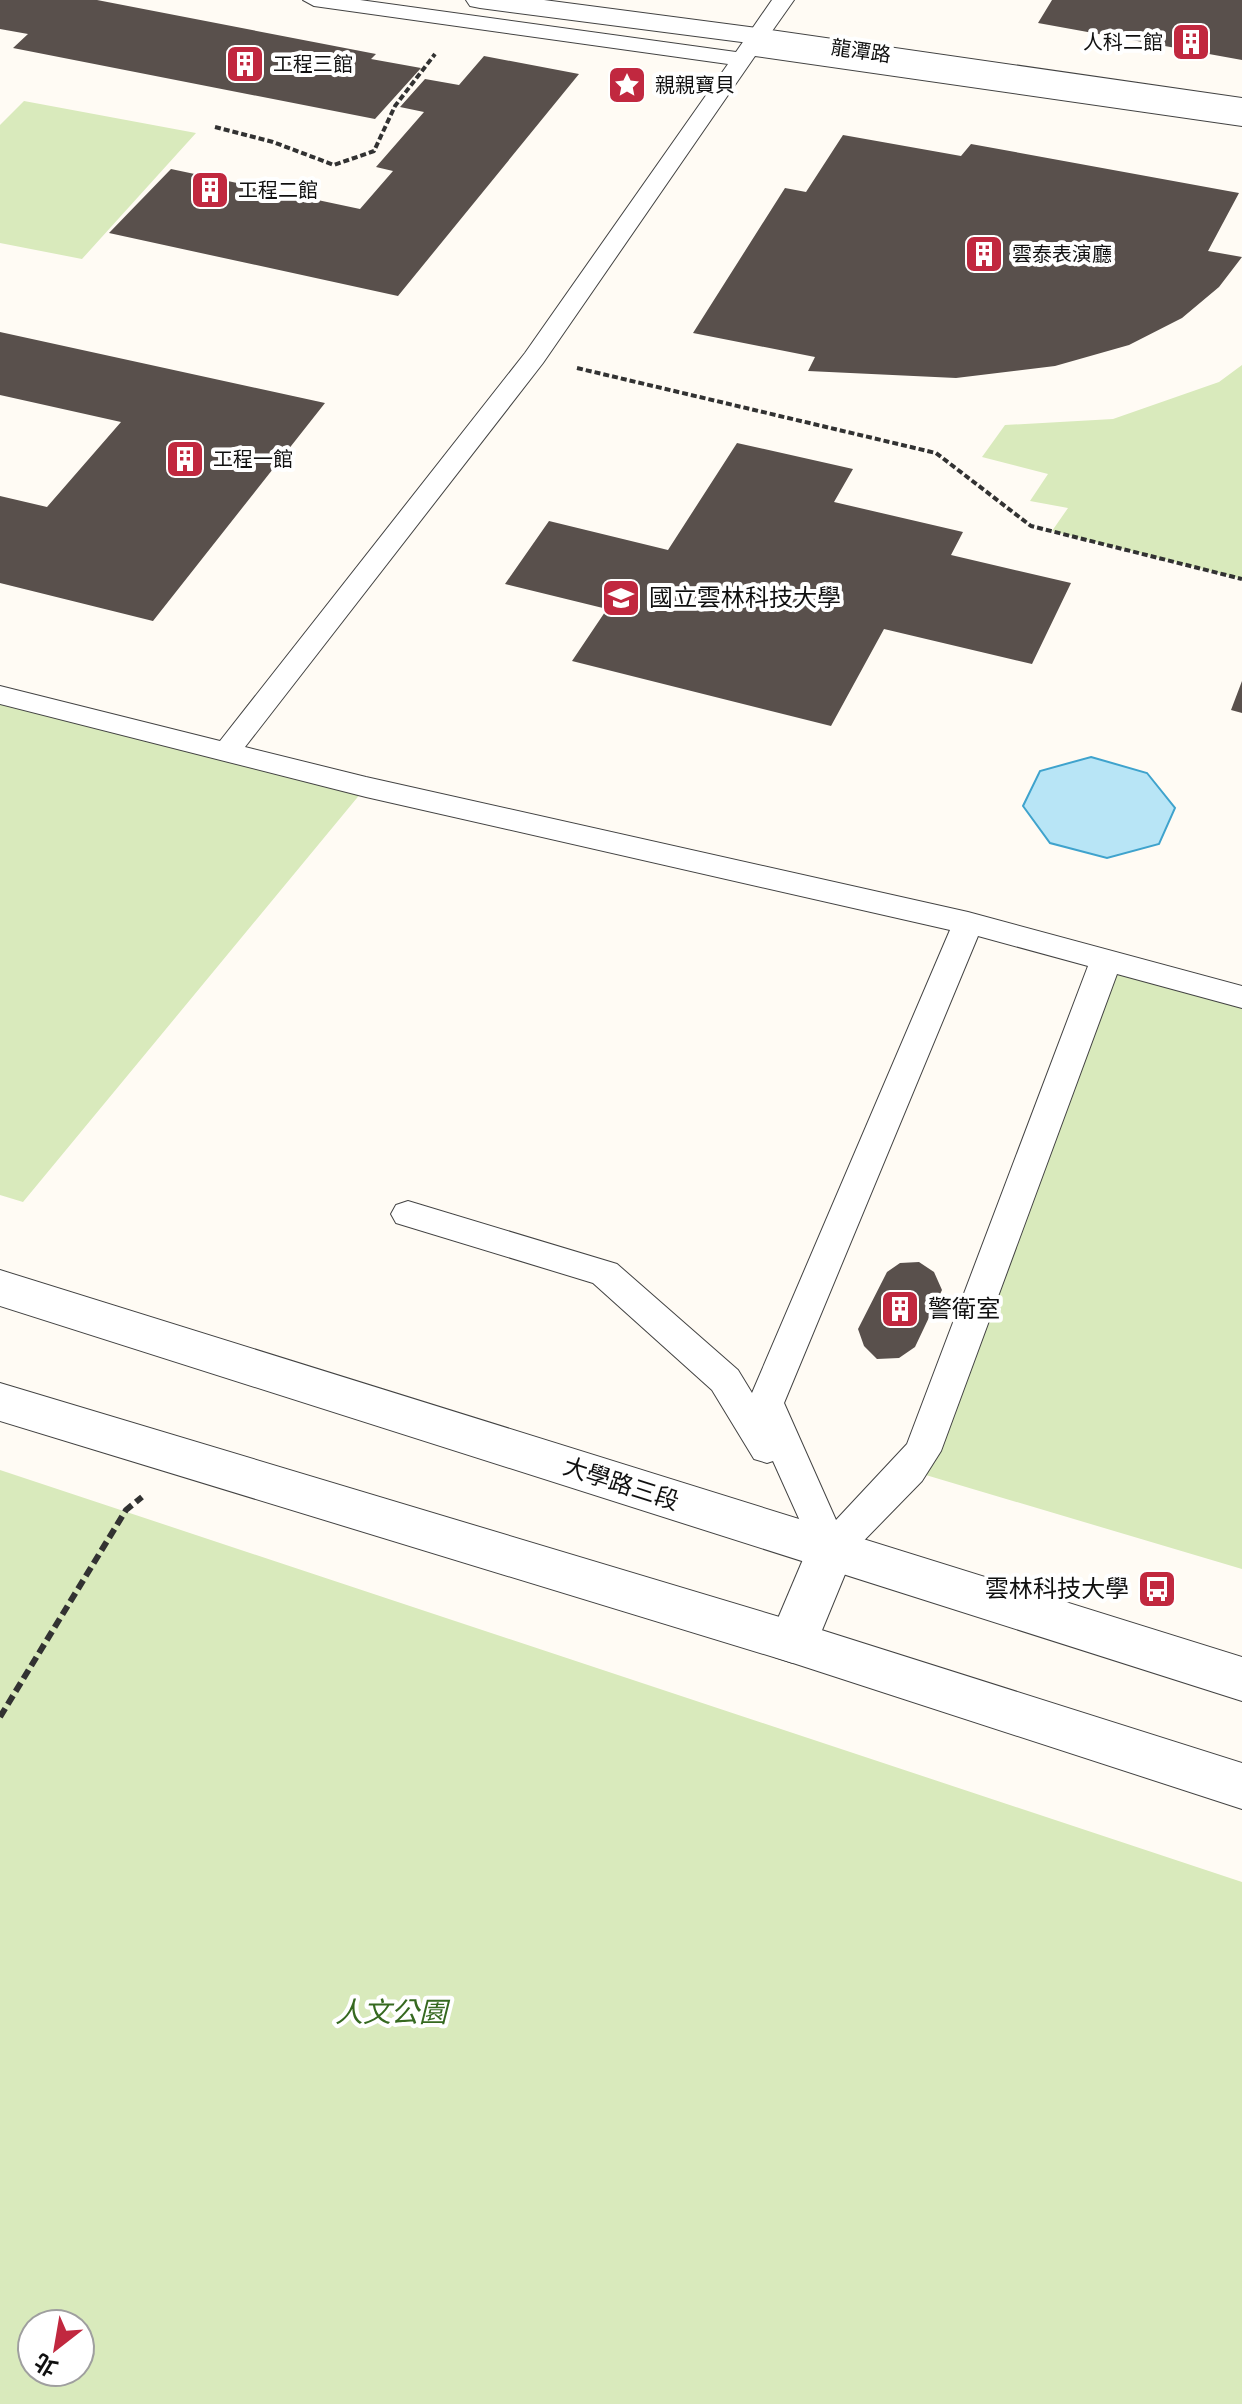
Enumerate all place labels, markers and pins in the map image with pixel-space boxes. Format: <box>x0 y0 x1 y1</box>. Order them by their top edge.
building icon: 人科二館 <box>1170 21 1212 63</box>
place label: 人科二館 <box>1083 31 1163 53</box>
building icon: 工程三館 <box>224 43 266 85</box>
place label: 工程三館 <box>273 53 353 75</box>
place icon: 親親寶貝 <box>606 64 648 106</box>
place label: 親親寶貝 <box>655 74 735 96</box>
building icon: 工程二館 <box>189 169 231 211</box>
place label: 工程二館 <box>238 179 318 201</box>
building icon: 雲泰表演廳 <box>963 233 1005 275</box>
place label: 雲泰表演廳 <box>1012 243 1112 265</box>
building icon: 工程一館 <box>164 438 206 480</box>
place label: 工程一館 <box>213 448 293 470</box>
school or university icon: 國立雲林科技大學 <box>600 577 642 619</box>
place label: 國立雲林科技大學 <box>649 584 841 611</box>
building icon: 警衛室 <box>879 1288 921 1330</box>
place label: 警衛室 <box>928 1295 1000 1322</box>
bus stop icon: 雲林科技大學 <box>1136 1568 1178 1610</box>
place label: 雲林科技大學 <box>985 1575 1129 1602</box>

